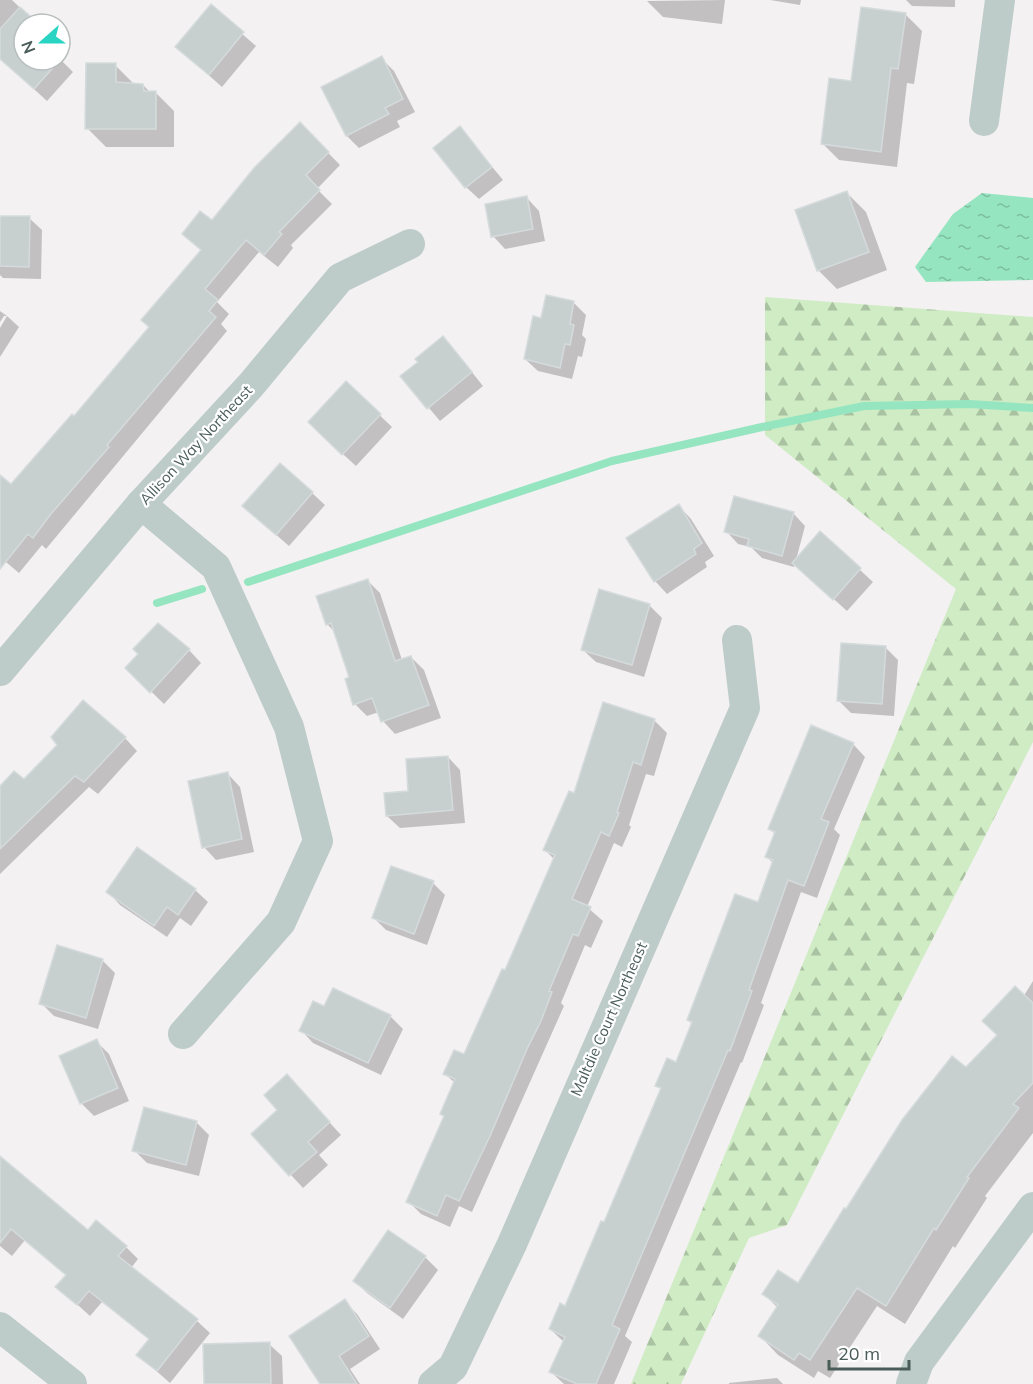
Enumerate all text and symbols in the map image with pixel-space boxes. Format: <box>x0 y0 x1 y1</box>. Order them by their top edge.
north arrow <box>12 12 72 72</box>
text: N <box>16 38 39 57</box>
street label: Allison Way Northeast <box>135 381 256 508</box>
street label: Maltdie Court Northeast <box>566 939 651 1099</box>
scale bar <box>829 1333 908 1371</box>
text: 20 m <box>838 1342 880 1365</box>

